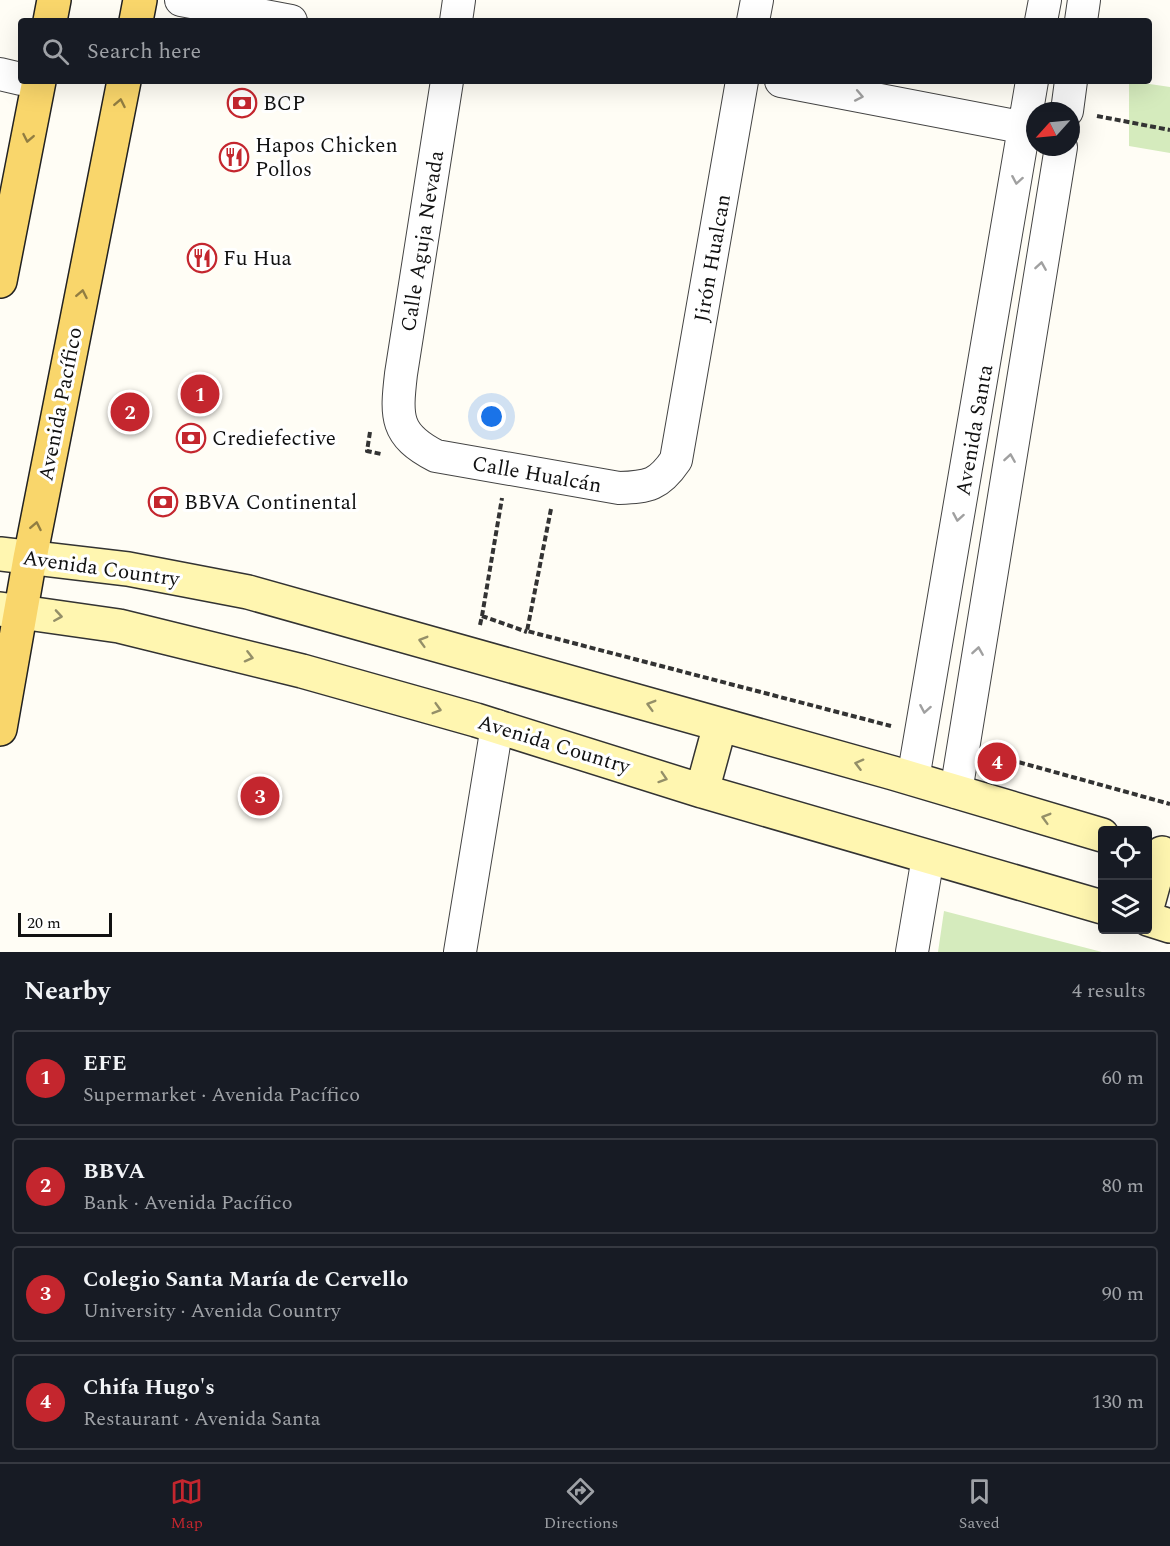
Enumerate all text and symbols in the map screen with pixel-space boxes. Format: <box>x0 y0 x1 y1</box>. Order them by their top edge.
search box <box>18 18 1152 84</box>
icon: search <box>39 35 72 68</box>
text: Search here <box>87 35 201 68</box>
bank icon: BCP <box>226 87 258 119</box>
place label: BCP <box>263 88 305 120</box>
one-way arrow <box>854 89 864 102</box>
one-way arrow <box>113 98 126 108</box>
north arrow <box>1026 102 1080 156</box>
place label: Hapos Chicken Pollos <box>255 130 398 186</box>
one-way arrow <box>22 133 35 143</box>
restaurant icon: Hapos Chicken Pollos <box>218 141 250 173</box>
street label: Calle Aguja Nevada <box>393 147 453 334</box>
one-way arrow <box>1011 175 1024 185</box>
street label: Jirón Hualcan <box>686 192 740 325</box>
restaurant icon: Fu Hua <box>186 242 218 274</box>
place label: Fu Hua <box>223 243 293 275</box>
one-way arrow <box>1034 261 1047 271</box>
one-way arrow <box>75 289 88 299</box>
street label: Avenida Pacífico <box>30 325 92 484</box>
street label: Avenida Santa <box>948 361 1002 498</box>
pin: 1 <box>180 372 220 416</box>
pin: 2 <box>110 390 150 434</box>
your location <box>477 402 506 431</box>
bank icon: Crediefective <box>175 422 207 454</box>
place label: Crediefective <box>212 423 336 455</box>
street label: Calle Hualcán <box>470 448 604 502</box>
one-way arrow <box>1003 454 1015 463</box>
bank icon: BBVA Continental <box>147 486 179 518</box>
place label: BBVA Continental <box>184 487 357 519</box>
one-way arrow <box>953 513 965 522</box>
one-way arrow <box>29 522 42 532</box>
street label: Avenida Country <box>21 542 182 596</box>
one-way arrow <box>53 610 63 622</box>
one-way arrow <box>418 636 429 648</box>
one-way arrow <box>972 646 984 656</box>
one-way arrow <box>243 650 253 663</box>
one-way arrow <box>646 700 657 712</box>
one-way arrow <box>431 702 441 714</box>
one-way arrow <box>919 704 932 714</box>
street label: Avenida Country <box>474 707 635 784</box>
pin: 4 <box>978 740 1016 784</box>
one-way arrow <box>854 758 864 771</box>
one-way arrow <box>657 771 668 784</box>
pin: 3 <box>240 774 280 818</box>
one-way arrow <box>1041 813 1052 825</box>
map controls <box>1098 826 1152 934</box>
button: locate <box>1098 826 1152 880</box>
button: layers <box>1098 880 1152 934</box>
scale bar <box>18 910 112 938</box>
text: 20 m <box>27 911 61 935</box>
text: Nearby <box>24 971 110 1011</box>
text: 4 results <box>1072 976 1146 1006</box>
text: EFE <box>83 1047 127 1080</box>
text: 1 <box>40 1063 51 1093</box>
text: 60 m <box>1102 1063 1144 1093</box>
text: Supermarket · Avenida Pacífico <box>83 1080 360 1110</box>
text: BBVA <box>83 1155 145 1188</box>
text: 2 <box>40 1171 51 1201</box>
text: 80 m <box>1102 1171 1144 1201</box>
text: Bank · Avenida Pacífico <box>83 1188 292 1218</box>
text: Colegio Santa María de Cervello <box>83 1263 408 1296</box>
text: 3 <box>40 1279 51 1309</box>
text: 90 m <box>1102 1279 1144 1309</box>
text: University · Avenida Country <box>83 1296 341 1326</box>
text: Chifa Hugo's <box>83 1371 215 1404</box>
text: 4 <box>40 1387 51 1417</box>
text: 130 m <box>1092 1387 1144 1417</box>
text: Restaurant · Avenida Santa <box>83 1404 321 1434</box>
tab: Map <box>170 1475 203 1535</box>
tab: Directions <box>544 1475 618 1535</box>
tab: Saved <box>959 1475 1000 1535</box>

